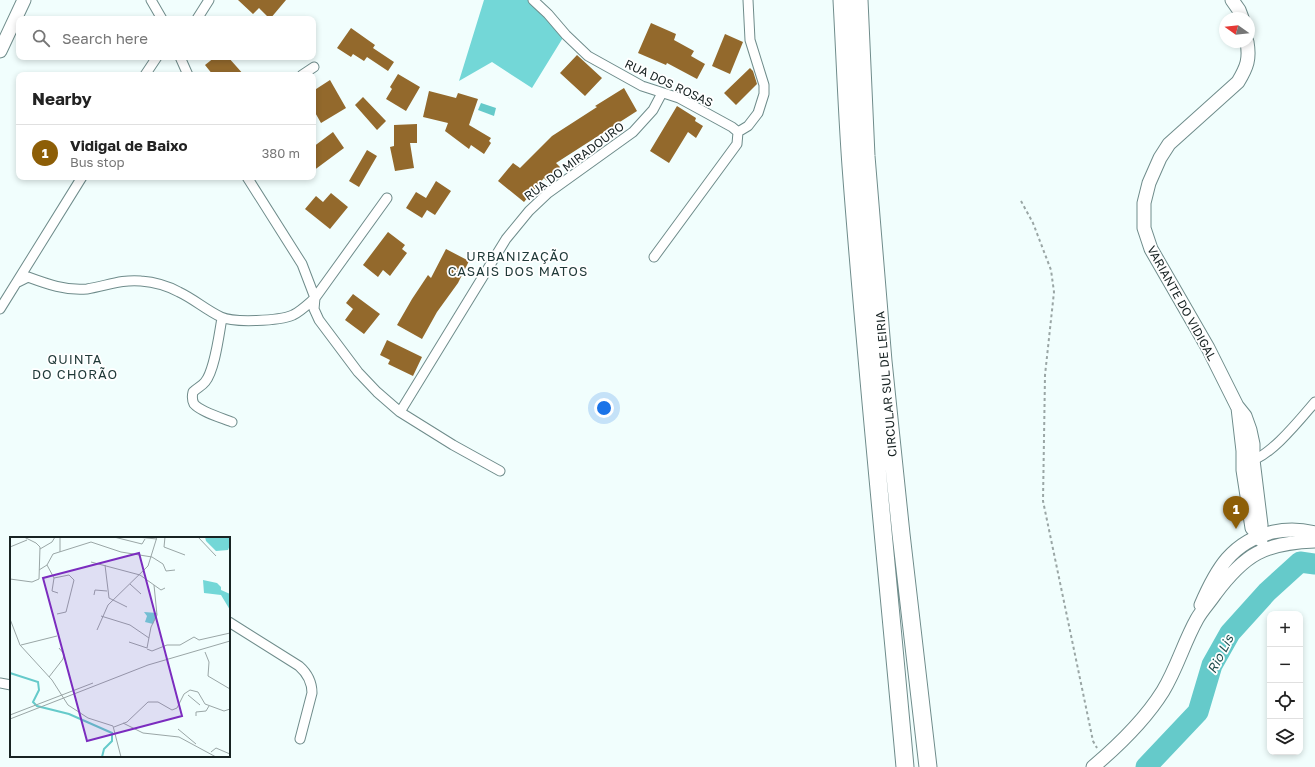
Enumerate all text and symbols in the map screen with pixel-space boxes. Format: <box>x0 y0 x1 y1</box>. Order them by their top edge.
north arrow <box>1219 12 1255 48</box>
search box <box>16 16 316 60</box>
icon: search <box>30 27 52 49</box>
text: Search here <box>62 29 148 47</box>
street label: RUA DOS ROSAS <box>622 56 716 110</box>
text: Nearby <box>32 88 92 109</box>
street label: RUA DO MIRADOURO <box>521 118 627 203</box>
text: Vidigal de Baixo <box>70 136 187 154</box>
text: 1 <box>42 145 48 161</box>
text: 380 m <box>262 145 300 161</box>
text: Bus stop <box>70 154 125 170</box>
street label: VARIANTE DO VIDIGAL <box>1144 243 1220 363</box>
district label: URBANIZAÇÃO CASAIS DOS MATOS <box>448 248 588 279</box>
street label: CIRCULAR SUL DE LEIRIA <box>872 310 900 458</box>
district label: QUINTA DO CHORÃO <box>32 351 118 382</box>
your location <box>594 398 614 418</box>
pin: 1 <box>1223 496 1249 529</box>
inset map <box>10 537 230 757</box>
map controls <box>1267 611 1303 755</box>
button: + <box>1267 611 1303 647</box>
water label: Rio Lis <box>1204 631 1237 676</box>
button: − <box>1267 647 1303 683</box>
button: locate <box>1267 683 1303 719</box>
button: layers <box>1267 719 1303 755</box>

